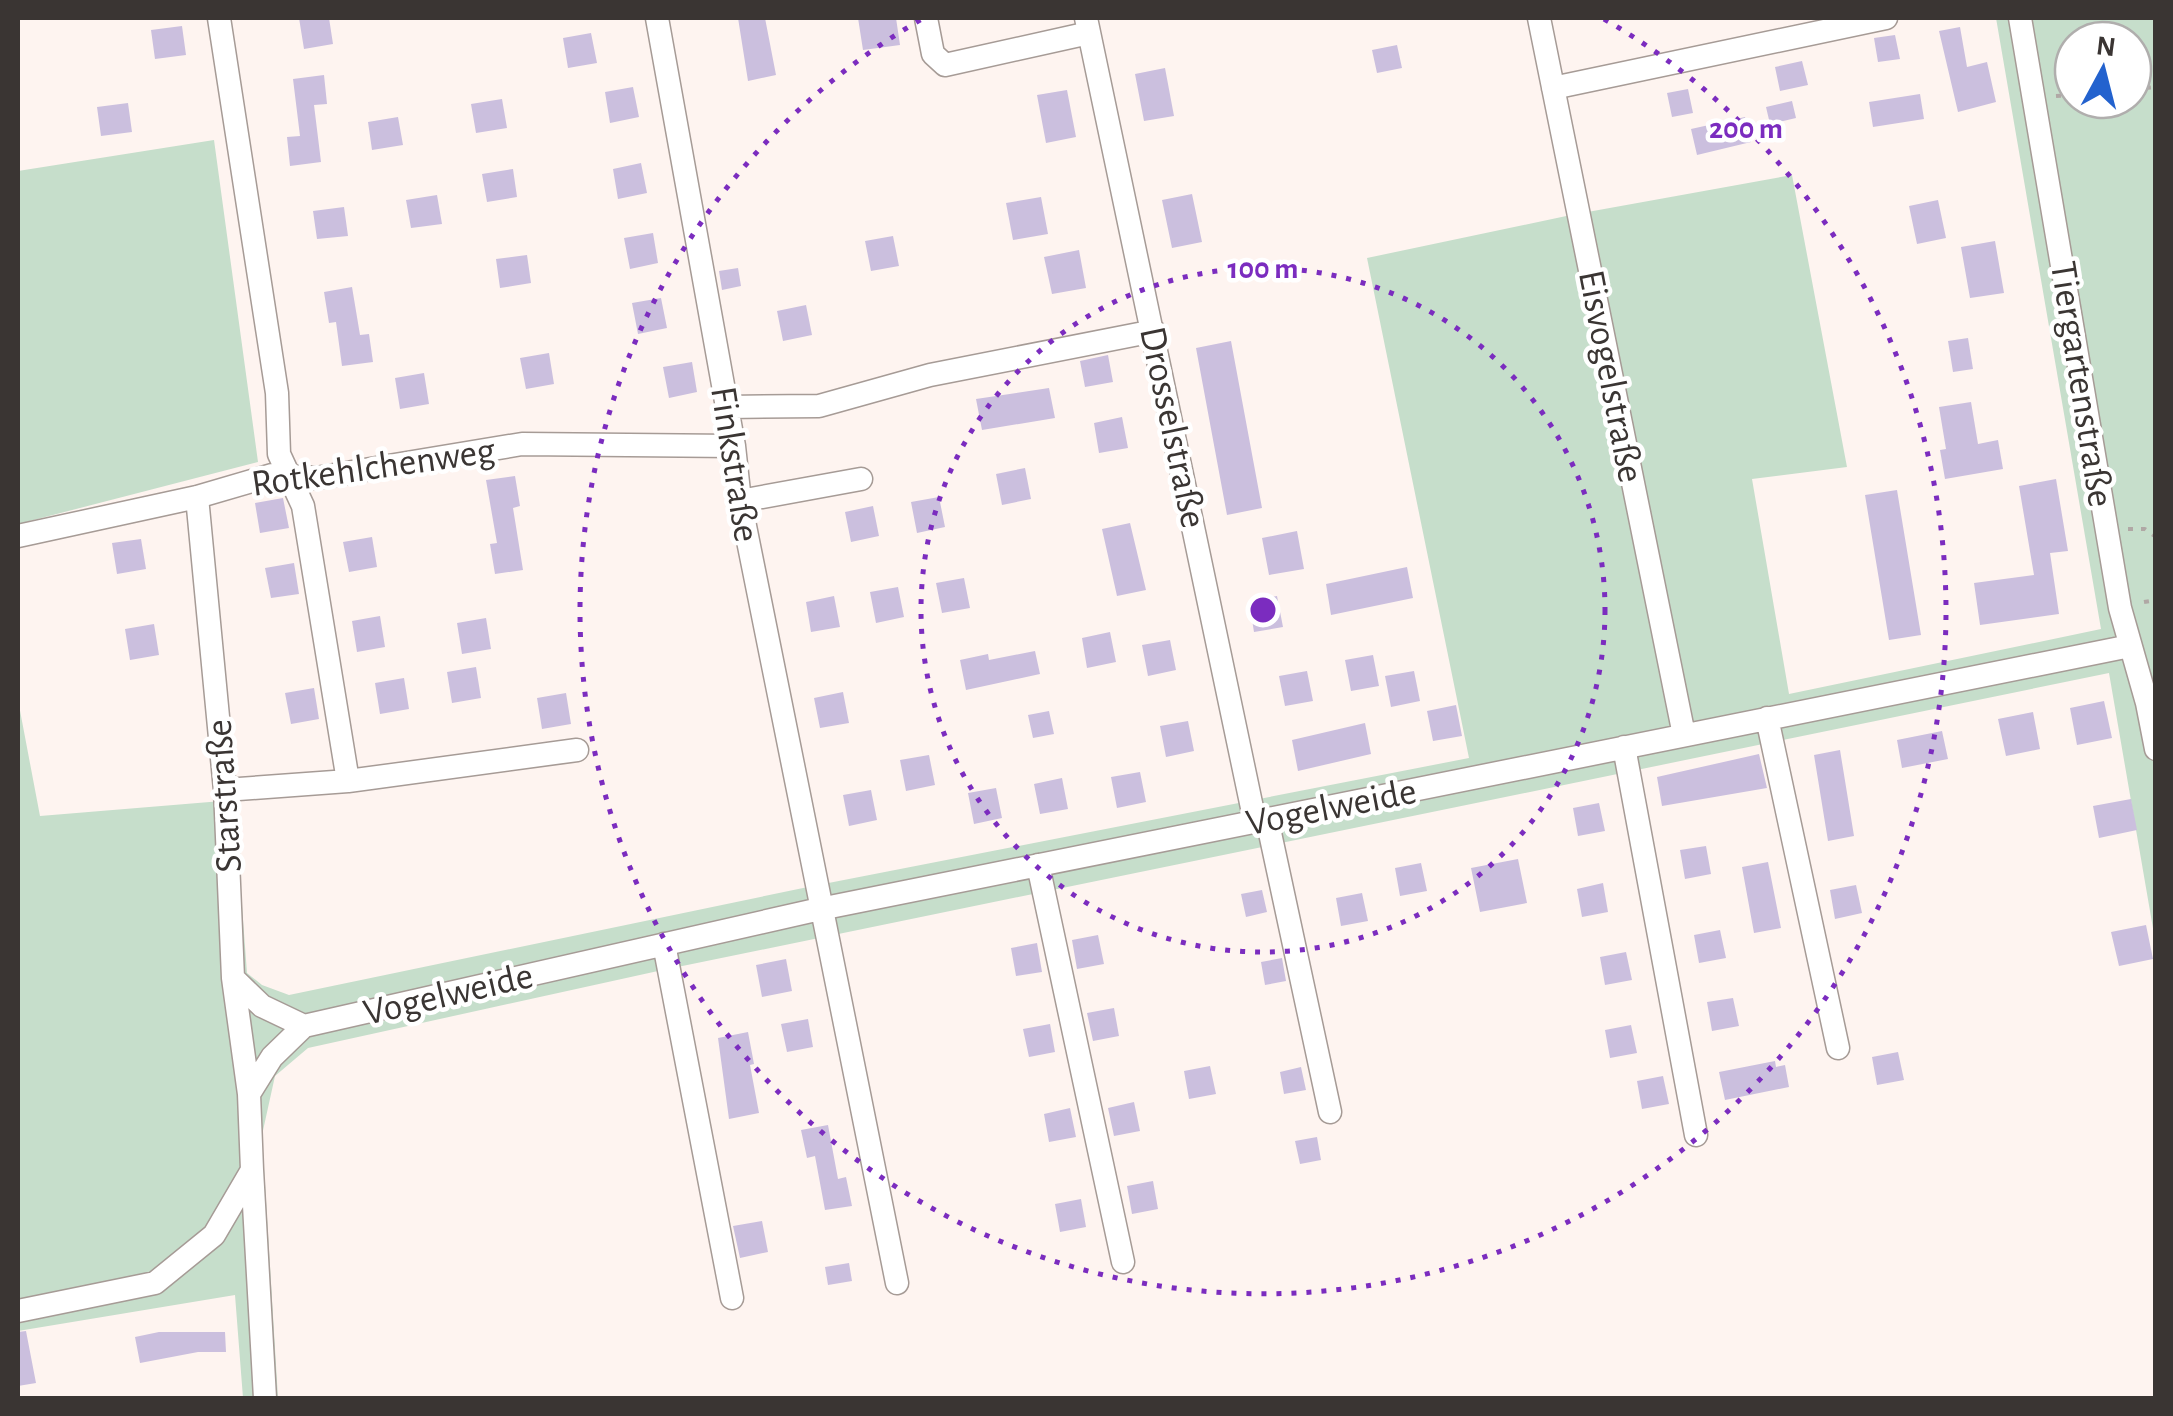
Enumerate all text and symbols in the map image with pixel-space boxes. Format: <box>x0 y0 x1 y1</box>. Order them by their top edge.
north arrow <box>2053 20 2153 120</box>
text: N <box>2094 32 2117 62</box>
text: 200 m <box>1709 114 1783 144</box>
text: 100 m <box>1228 254 1298 284</box>
street label: Tiergartenstraße <box>2043 259 2119 510</box>
street label: Eisvogelstraße <box>1571 267 1649 486</box>
street label: Drosselstraße <box>1132 323 1212 531</box>
street label: Finkstraße <box>703 384 765 545</box>
street label: Rotkehlchenweg <box>249 432 498 504</box>
centre of rings <box>1245 592 1281 628</box>
street label: Starstraße <box>201 718 249 874</box>
street label: Vogelweide <box>1243 773 1420 843</box>
street label: Vogelweide <box>360 957 537 1033</box>

